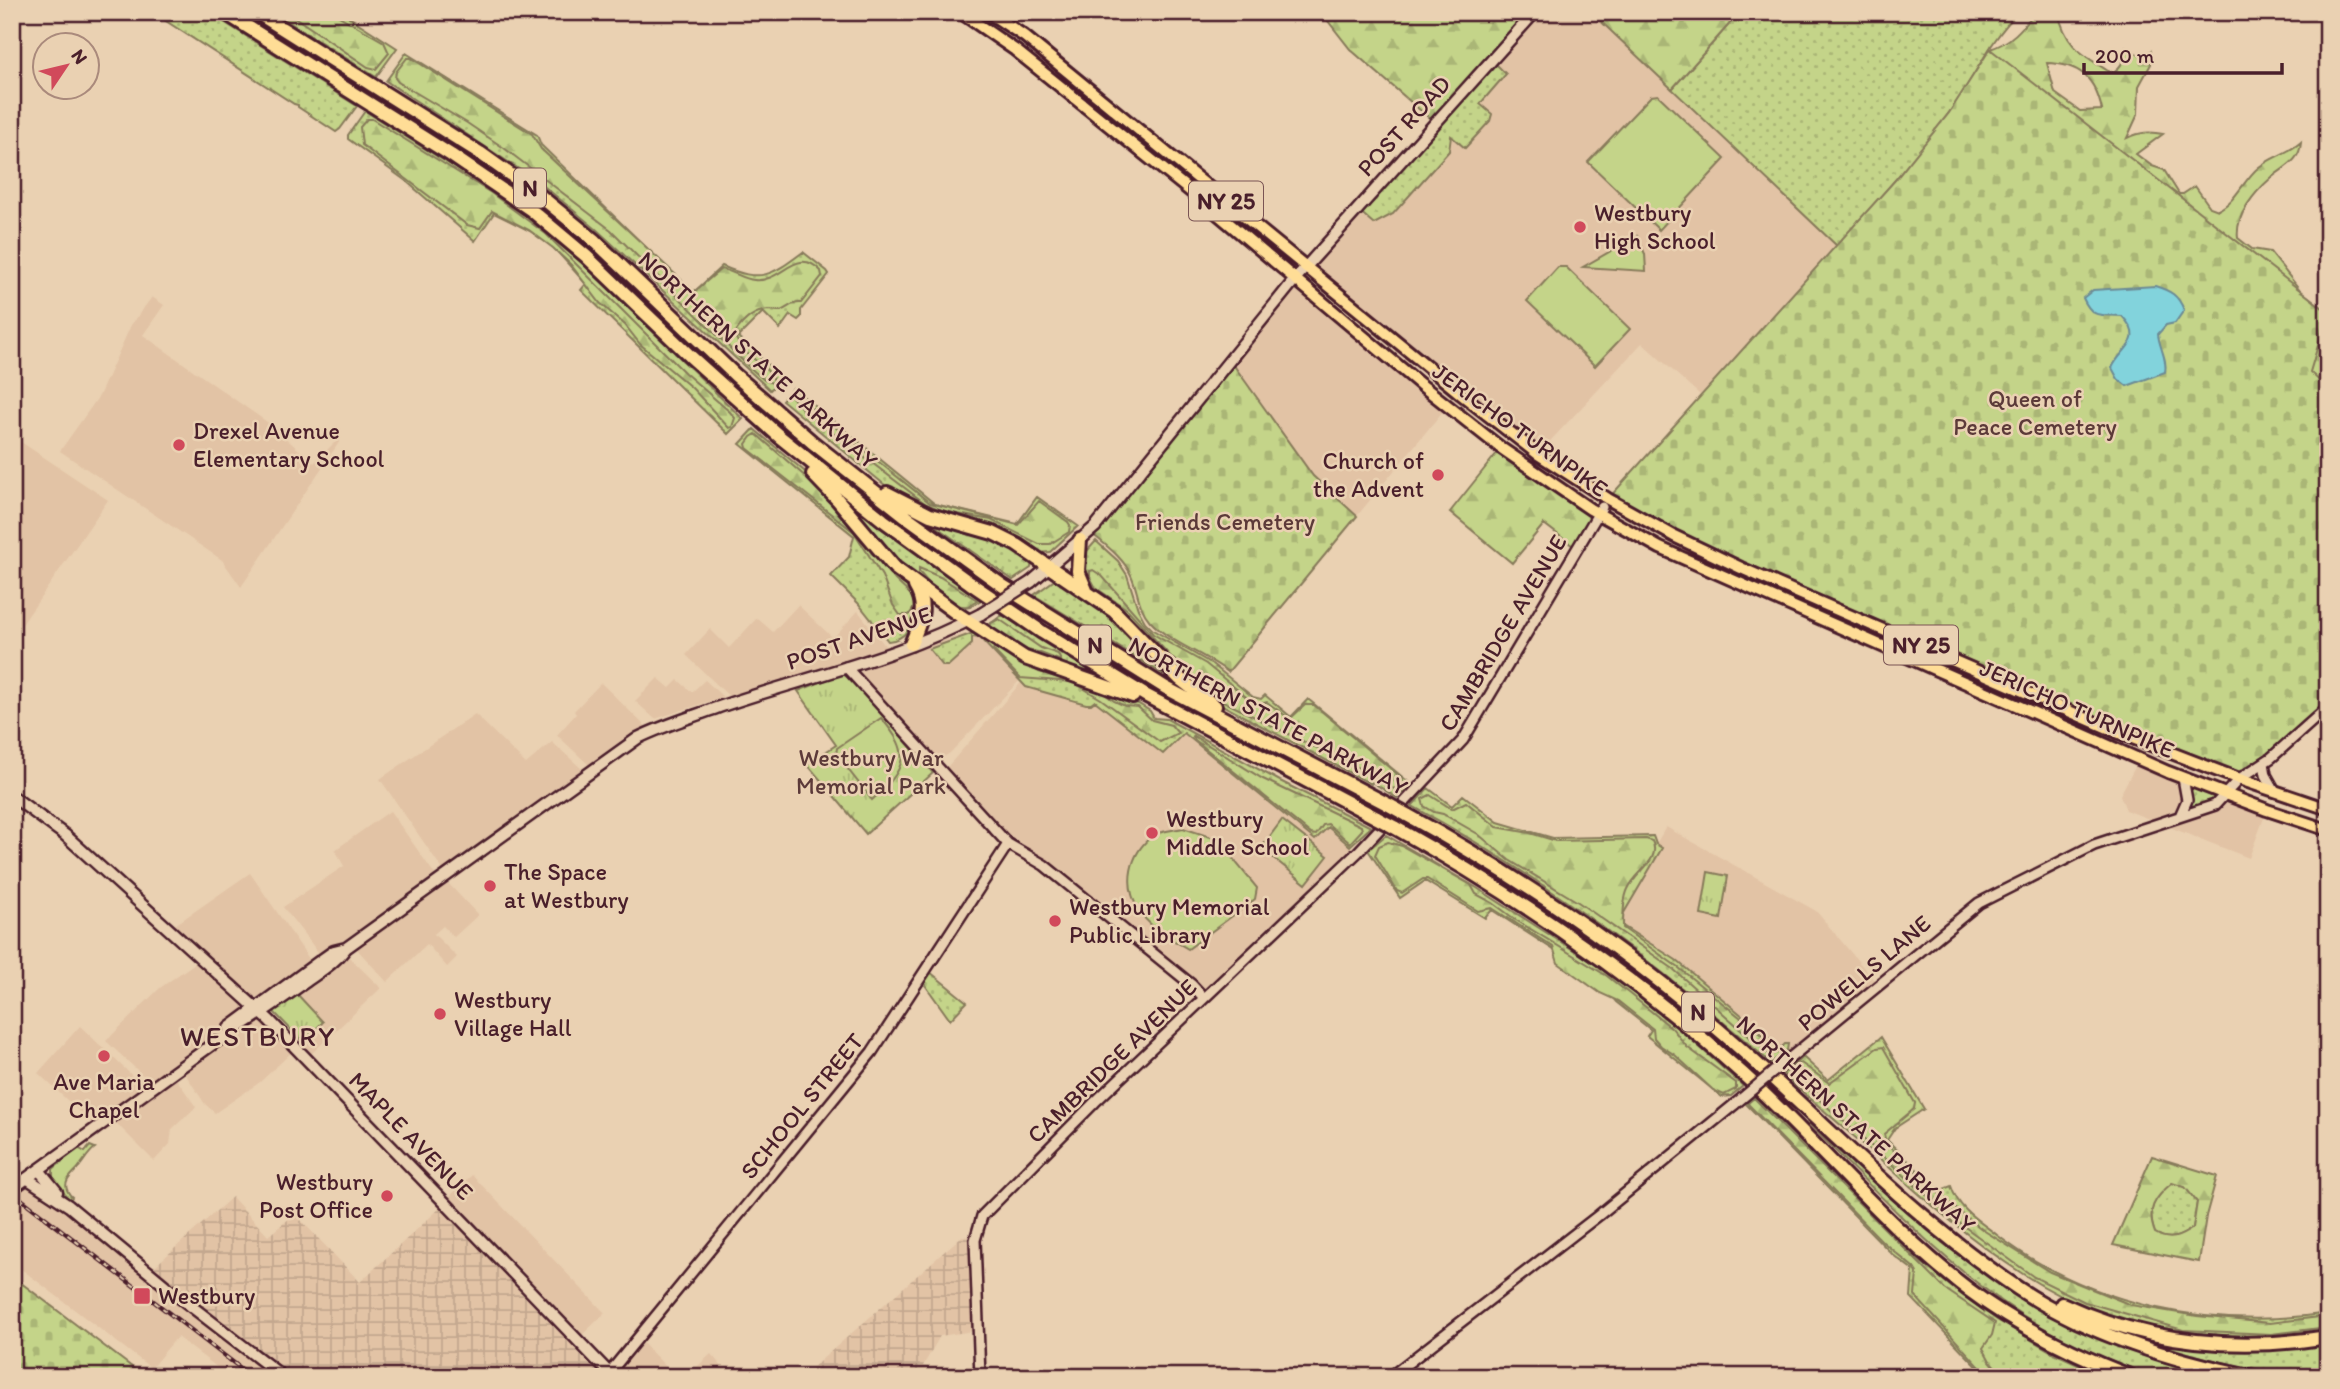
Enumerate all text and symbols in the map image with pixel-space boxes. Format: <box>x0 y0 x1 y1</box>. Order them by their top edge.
north arrow <box>32 32 102 102</box>
scale bar <box>2084 32 2282 76</box>
text: 200 m <box>2095 43 2155 68</box>
text: N <box>66 45 93 68</box>
street label: POST ROAD <box>1351 69 1457 182</box>
road number: N <box>514 168 546 208</box>
road number: NY 25 <box>1189 182 1263 220</box>
place label: Westbury High School <box>1594 198 1716 255</box>
marker: Westbury High School <box>1572 219 1588 235</box>
street label: NORTHERN STATE PARKWAY <box>633 245 884 475</box>
street label: JERICHO TURNPIKE <box>1427 356 1614 503</box>
park label: Queen of Peace Cemetery <box>1953 384 2117 441</box>
place label: Drexel Avenue Elementary School <box>193 416 385 473</box>
marker: Drexel Avenue Elementary School <box>171 437 187 453</box>
place label: Church of the Advent <box>1313 446 1424 503</box>
marker: Church of the Advent <box>1430 467 1446 483</box>
park label: Friends Cemetery <box>1135 507 1315 536</box>
street label: CAMBRIDGE AVENUE <box>1432 529 1573 736</box>
street label: POST AVENUE <box>782 599 935 676</box>
road number: N <box>1079 625 1111 664</box>
road number: NY 25 <box>1884 625 1958 664</box>
street label: NORTHERN STATE PARKWAY <box>1124 630 1413 802</box>
street label: JERICHO TURNPIKE <box>1975 653 2179 764</box>
park label: Westbury War Memorial Park <box>796 743 946 800</box>
place label: Westbury Middle School <box>1166 804 1309 861</box>
marker: Westbury Middle School <box>1144 825 1160 841</box>
place label: The Space at Westbury <box>504 857 629 914</box>
marker: The Space at Westbury <box>482 878 498 894</box>
place label: Westbury Memorial Public Library <box>1069 892 1270 949</box>
street label: POWELLS LANE <box>1791 908 1936 1037</box>
marker: Westbury Memorial Public Library <box>1047 913 1063 929</box>
street label: CAMBRIDGE AVENUE <box>1021 972 1202 1149</box>
place label: Westbury Village Hall <box>454 985 572 1042</box>
road number: N <box>1682 993 1714 1032</box>
marker: Westbury Village Hall <box>432 1006 448 1022</box>
street label: NORTHERN STATE PARKWAY <box>1731 1009 1982 1239</box>
district label: WESTBURY <box>180 1019 336 1053</box>
street label: SCHOOL STREET <box>734 1027 870 1184</box>
marker: Ave Maria Chapel <box>96 1048 112 1064</box>
street label: MAPLE AVENUE <box>343 1065 480 1206</box>
place label: Ave Maria Chapel <box>53 1067 155 1124</box>
place label: Westbury Post Office <box>259 1167 373 1224</box>
marker: Westbury Post Office <box>379 1188 395 1204</box>
place label: Westbury <box>158 1281 255 1310</box>
marker: Westbury <box>132 1286 152 1306</box>

